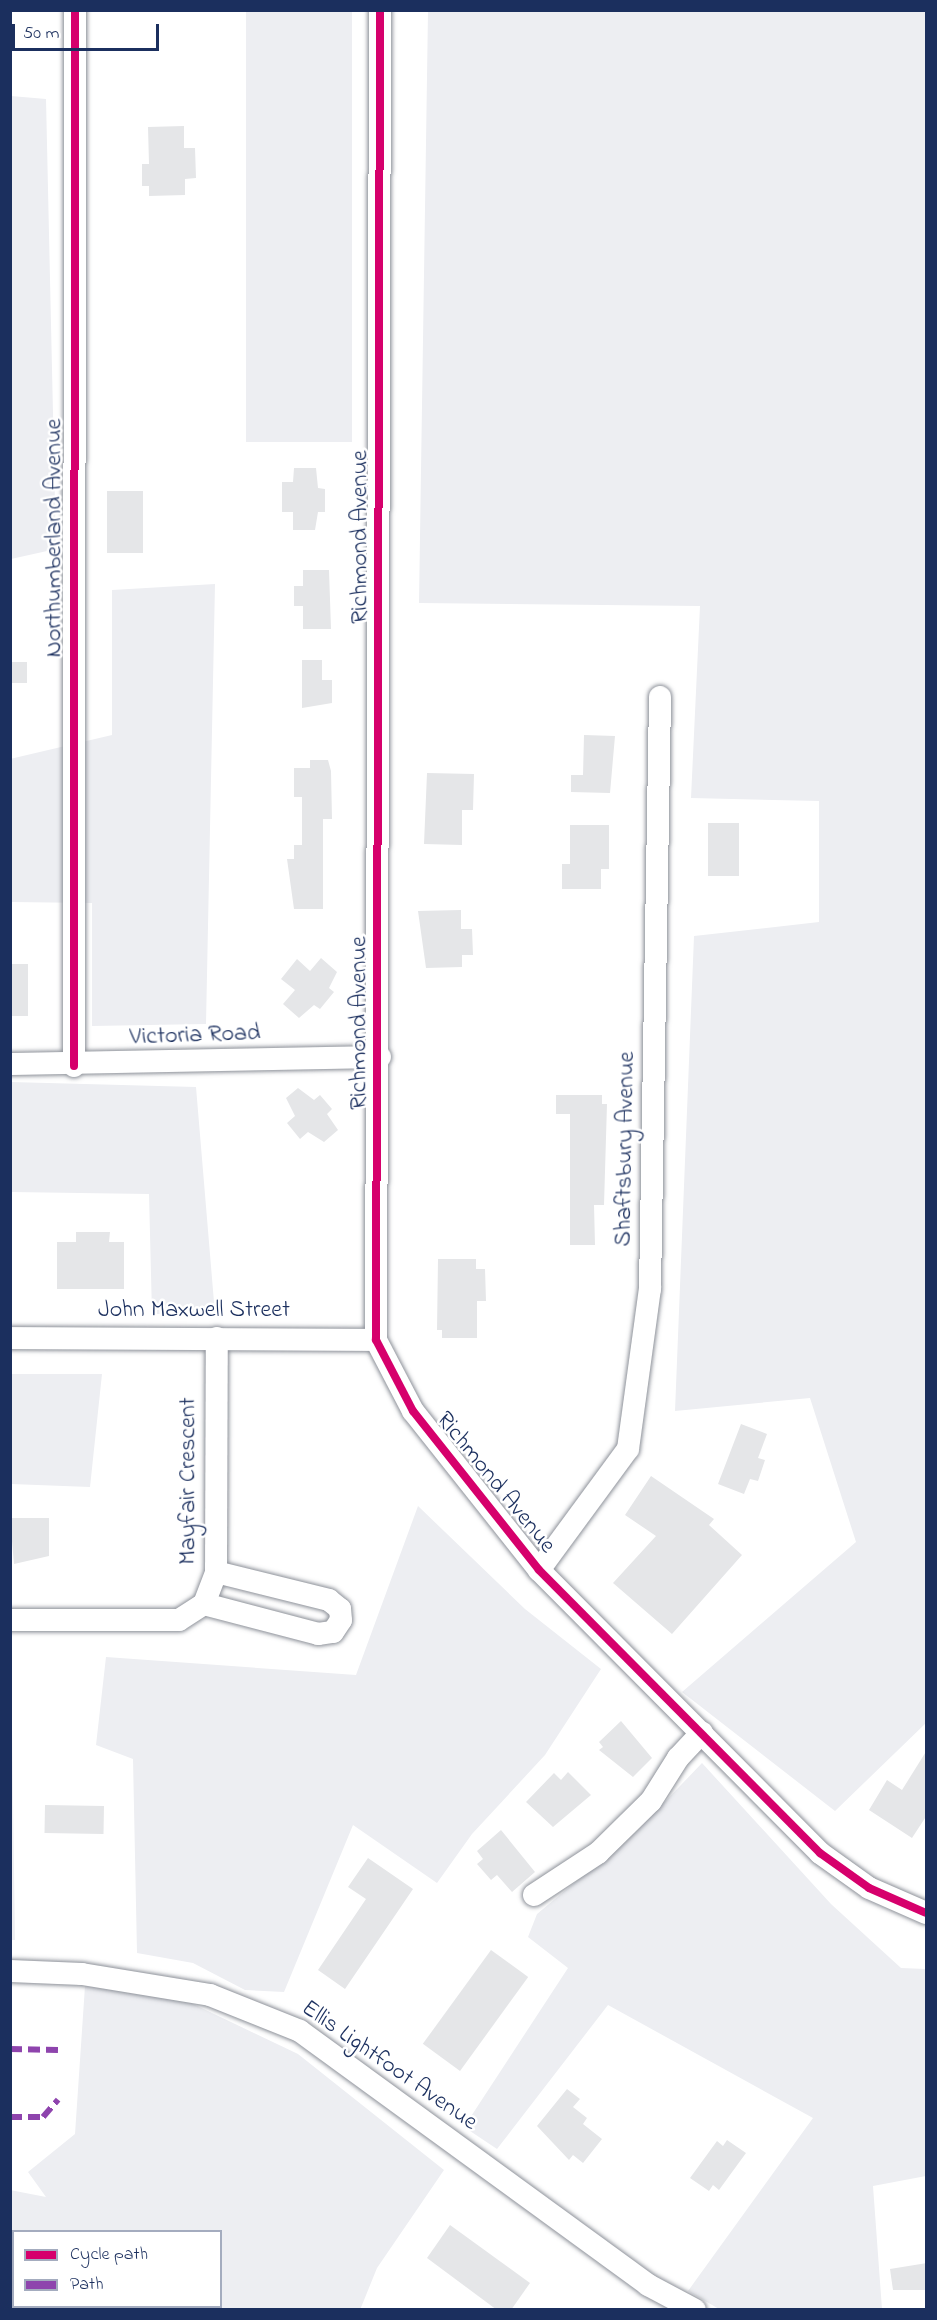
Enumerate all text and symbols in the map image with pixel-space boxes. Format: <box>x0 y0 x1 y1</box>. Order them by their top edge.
scale bar <box>15 12 162 50</box>
text: 50 m <box>23 21 60 47</box>
street label: Northumberland Avenue <box>41 419 69 657</box>
street label: Richmond Avenue <box>347 450 375 624</box>
street label: Richmond Avenue <box>346 936 374 1110</box>
street label: Victoria Road <box>129 1019 261 1053</box>
street label: Shaftsbury Avenue <box>610 1051 642 1247</box>
street label: John Maxwell Street <box>98 1297 290 1325</box>
street label: Mayfair Crescent <box>175 1397 203 1565</box>
street label: Richmond Avenue <box>429 1406 561 1560</box>
street label: Ellis Lightfoot Avenue <box>295 1995 483 2137</box>
legend <box>12 2230 222 2308</box>
text: Cycle path <box>70 2242 148 2268</box>
text: Path <box>70 2272 104 2298</box>

